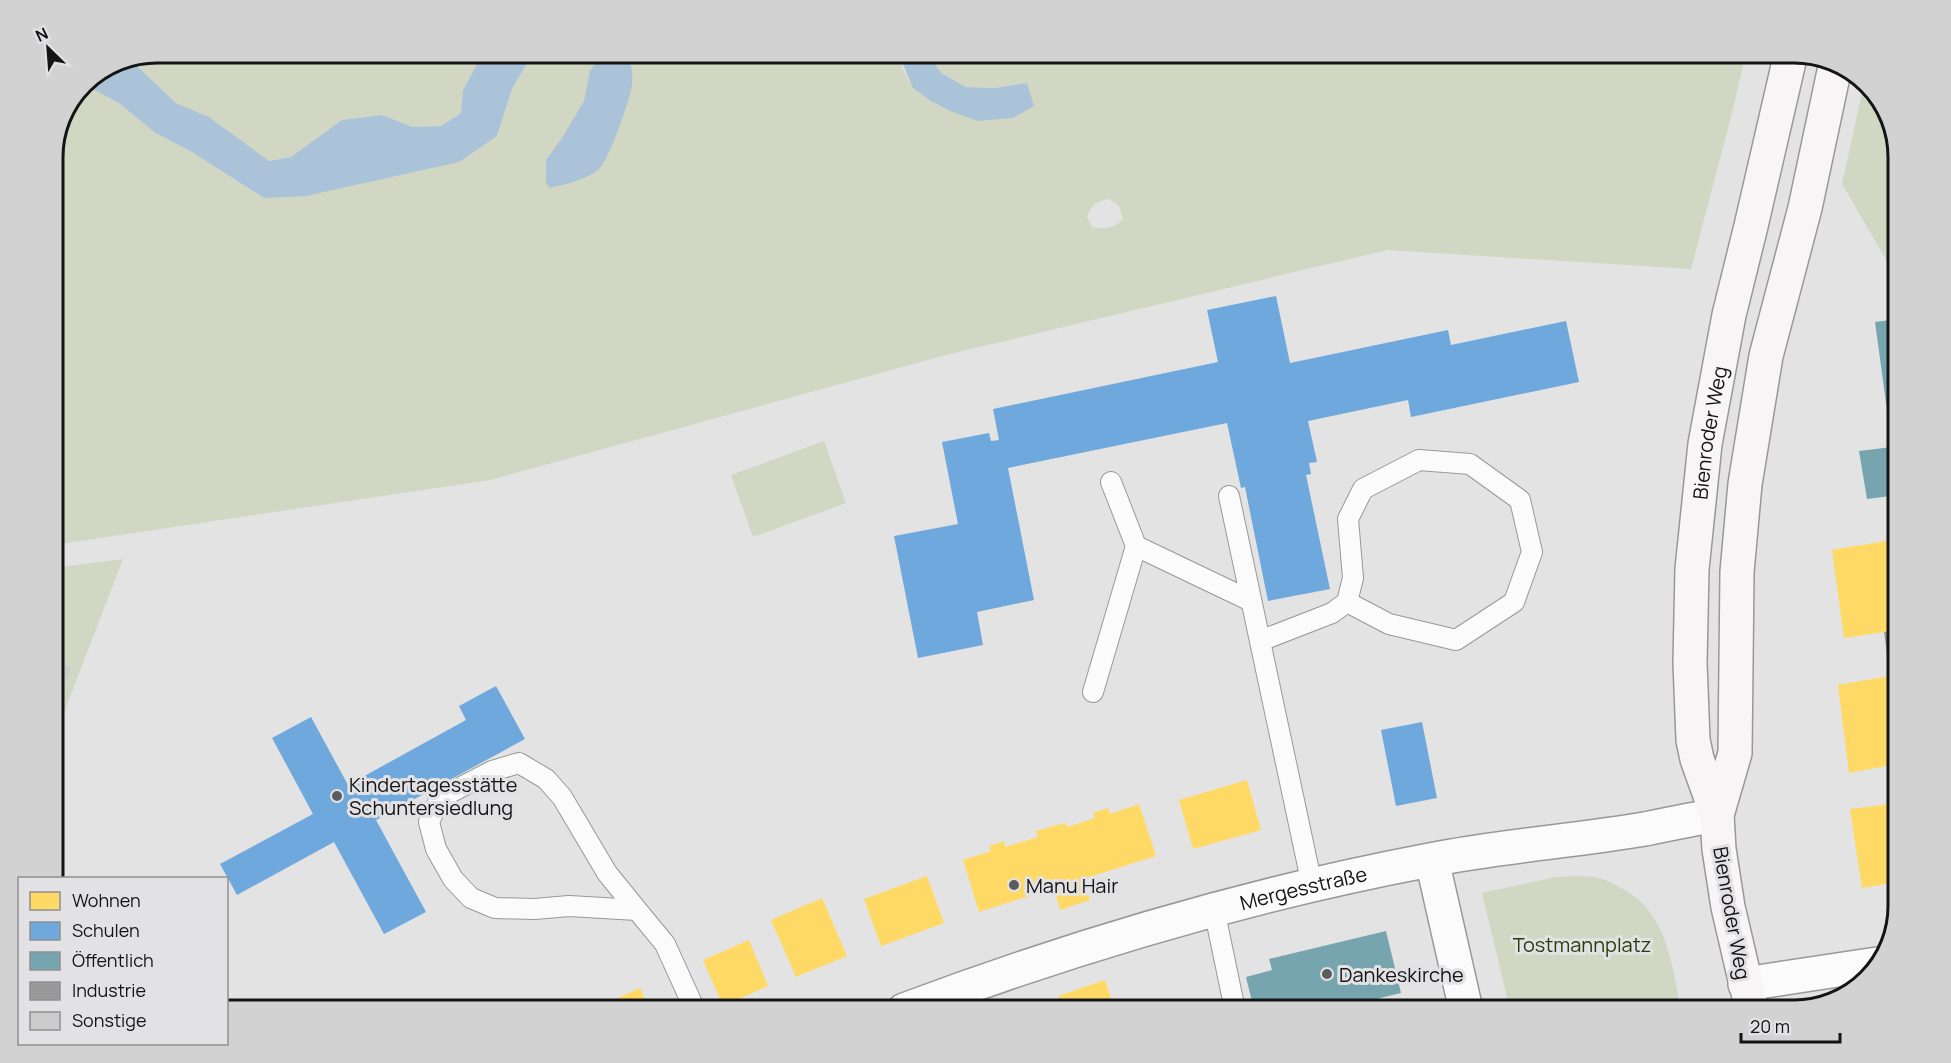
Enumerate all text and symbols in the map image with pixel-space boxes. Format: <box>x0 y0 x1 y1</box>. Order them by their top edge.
north arrow <box>18 18 78 78</box>
text: N <box>32 22 52 47</box>
street label: Bienroder Weg <box>1686 364 1733 501</box>
place label: Kindertagesstätte Schuntersiedlung <box>349 771 517 821</box>
marker: Kindertagesstätte Schuntersiedlung <box>330 789 344 803</box>
street label: Bienroder Weg <box>1707 844 1757 982</box>
street label: Mergesstraße <box>1237 860 1369 916</box>
place label: Manu Hair <box>1026 872 1118 899</box>
legend <box>18 877 228 1045</box>
marker: Manu Hair <box>1007 878 1021 892</box>
text: Wohnen <box>72 888 141 912</box>
text: Schulen <box>72 918 140 942</box>
park label: Tostmannplatz <box>1513 931 1651 958</box>
text: Öffentlich <box>72 948 154 972</box>
place label: Dankeskirche <box>1339 961 1464 988</box>
marker: Dankeskirche <box>1320 967 1334 981</box>
text: Industrie <box>72 978 146 1002</box>
scale bar <box>1741 1006 1840 1044</box>
text: Sonstige <box>72 1008 146 1032</box>
text: 20 m <box>1750 1014 1790 1038</box>

